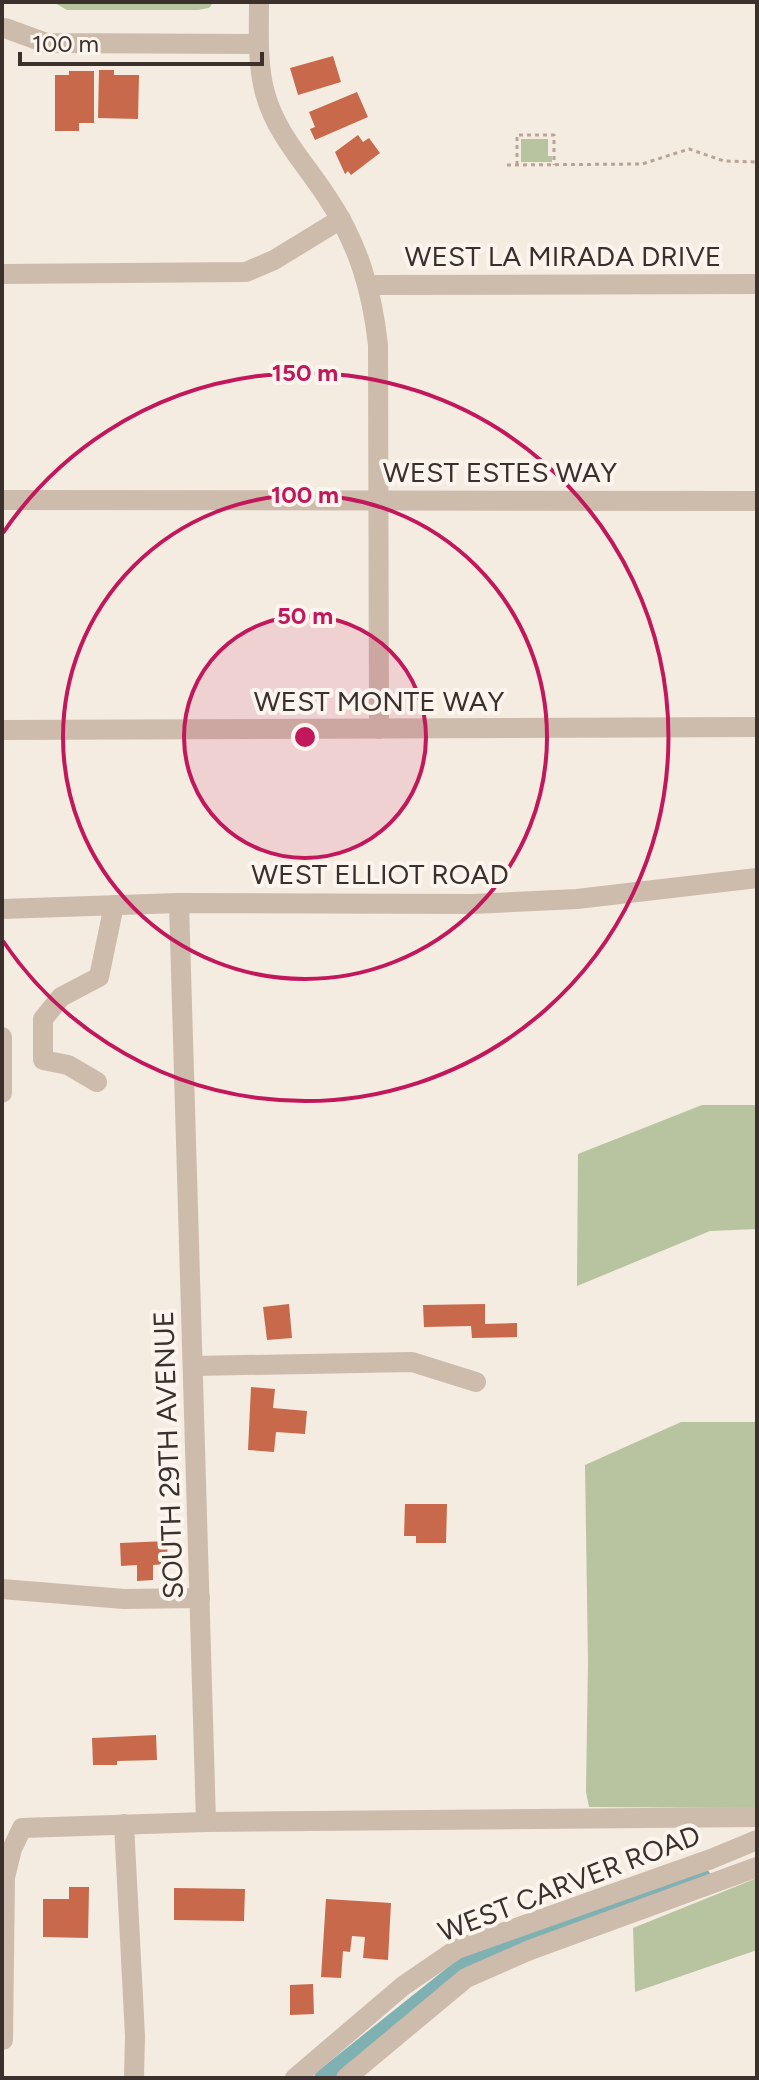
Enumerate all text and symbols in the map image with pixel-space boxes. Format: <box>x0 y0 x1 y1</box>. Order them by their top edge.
scale bar <box>20 16 262 66</box>
text: 100 m <box>32 29 99 58</box>
street label: WEST LA MIRADA DRIVE <box>405 239 721 273</box>
text: 150 m <box>272 358 338 387</box>
street label: WEST ESTES WAY <box>383 455 617 489</box>
text: 100 m <box>271 480 339 509</box>
text: 50 m <box>277 601 333 630</box>
street label: WEST MONTE WAY <box>254 684 504 718</box>
centre of rings <box>291 723 319 751</box>
street label: WEST ELLIOT ROAD <box>251 857 509 891</box>
street label: SOUTH 29TH AVENUE <box>146 1310 190 1600</box>
street label: WEST CARVER ROAD <box>433 1817 705 1949</box>

